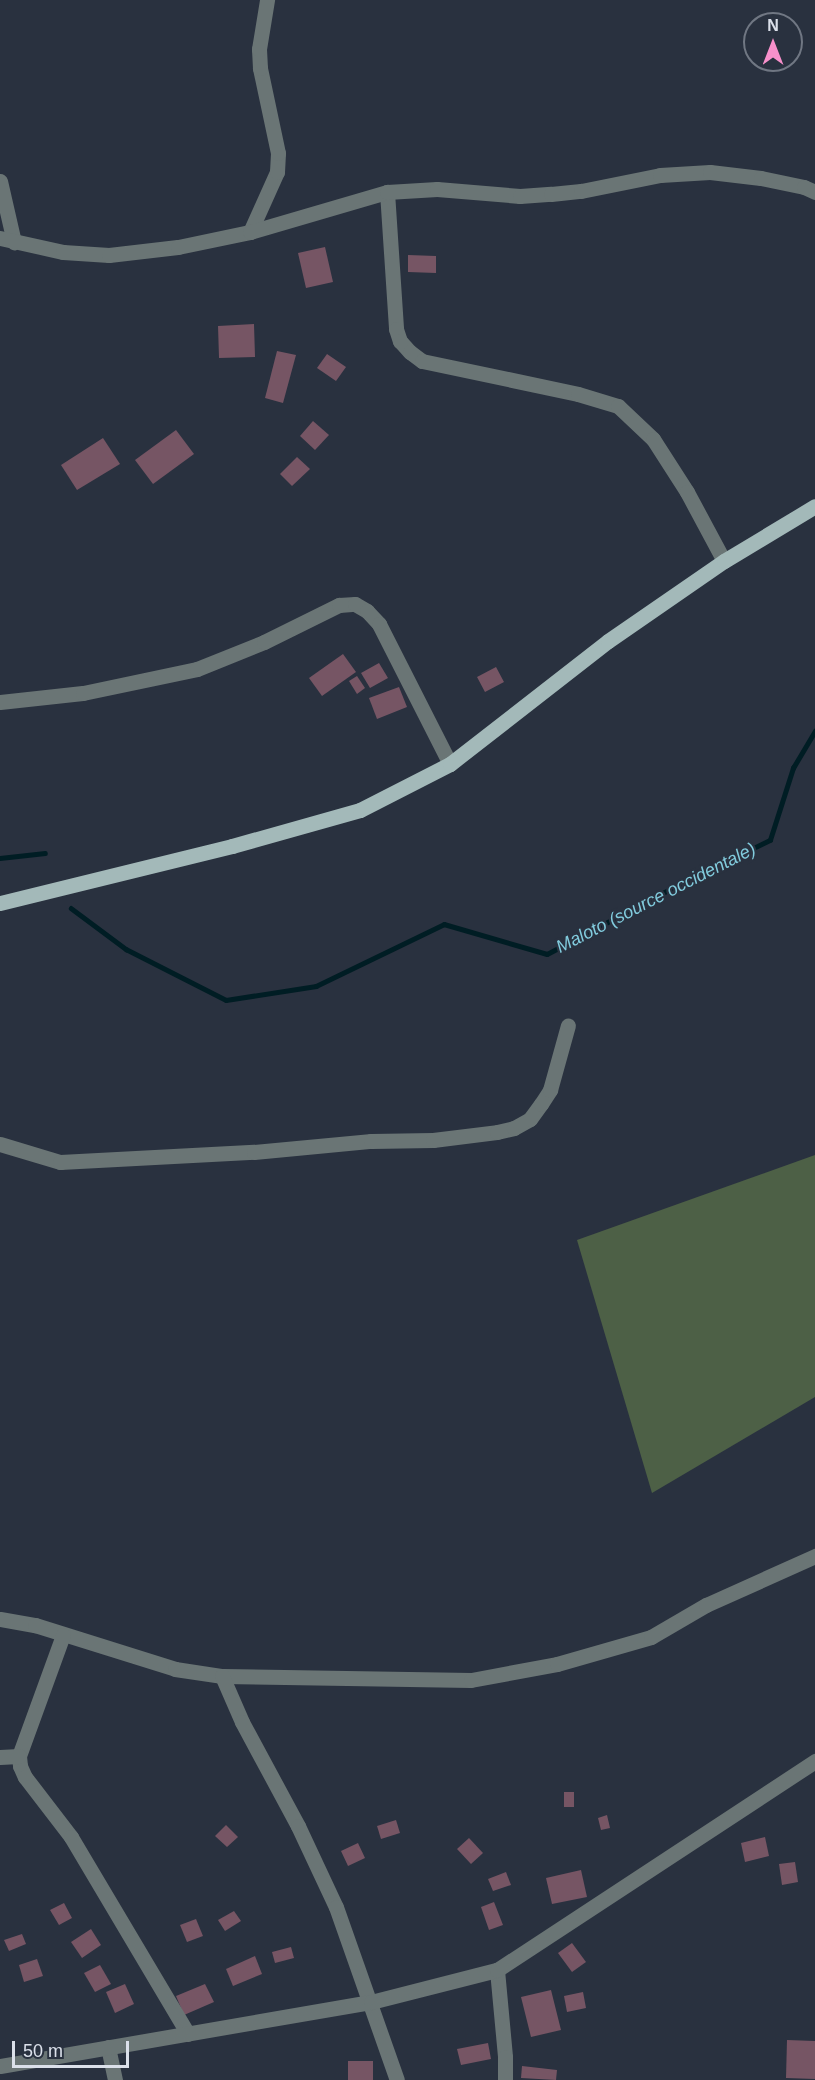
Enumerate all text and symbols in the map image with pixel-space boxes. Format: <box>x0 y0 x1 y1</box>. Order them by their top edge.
north arrow <box>743 12 803 72</box>
text: N <box>767 17 779 34</box>
water label: Maloto (source occidentale) <box>553 838 759 958</box>
scale bar <box>15 2029 132 2067</box>
text: 50 m <box>23 2041 63 2061</box>

